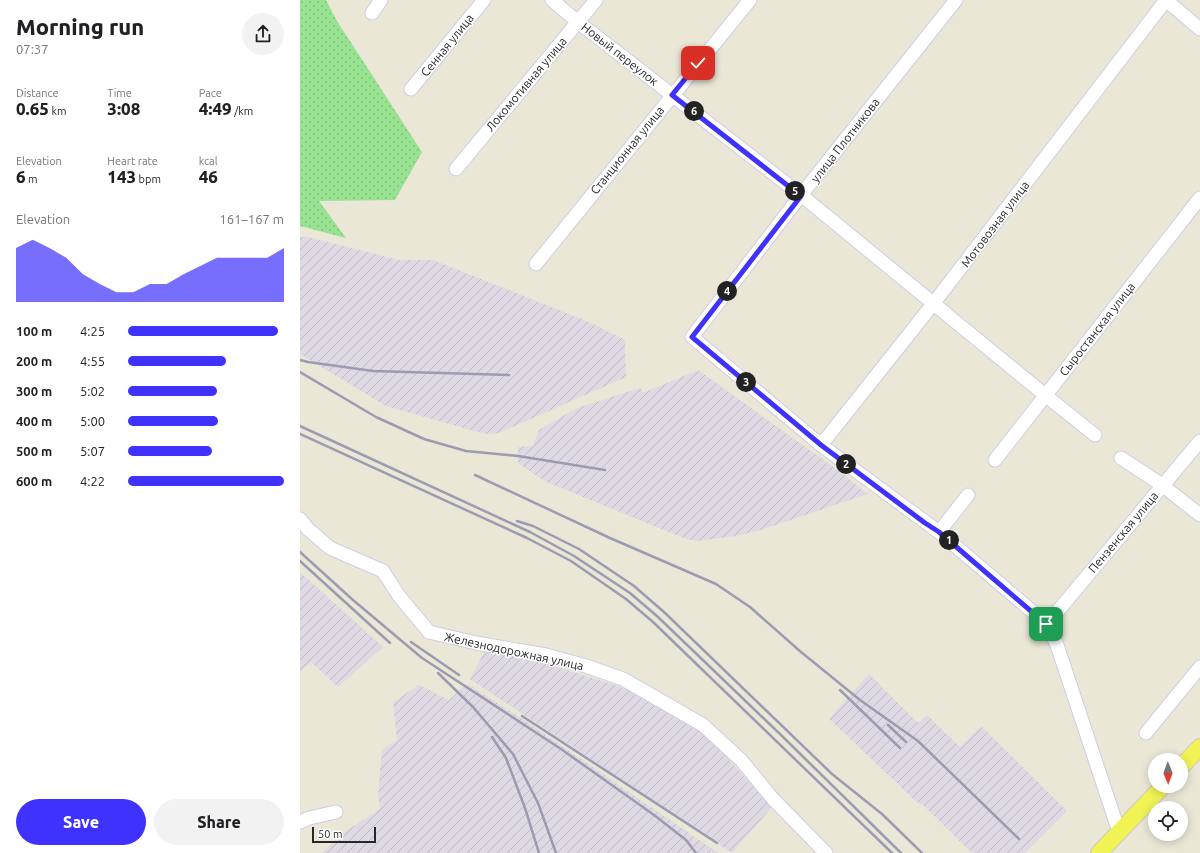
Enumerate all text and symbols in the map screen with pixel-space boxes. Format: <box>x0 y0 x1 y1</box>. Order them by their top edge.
street label: Сенная улица <box>418 11 476 79</box>
button: share <box>242 13 284 55</box>
text: Morning run <box>16 14 144 39</box>
street label: Новый переулок <box>579 20 661 88</box>
street label: Локомотивная улица <box>483 35 569 133</box>
text: 07:37 <box>16 42 49 56</box>
pin <box>681 46 715 80</box>
icon: check <box>687 52 709 74</box>
text: Distance <box>16 87 59 99</box>
text: Time <box>107 87 132 99</box>
text: Pace <box>199 87 222 99</box>
street label: улица Плотникова <box>808 95 882 185</box>
text: 0.65 <box>16 99 49 118</box>
text: 3:08 <box>107 99 140 118</box>
text: 4:49 <box>199 99 232 118</box>
pin: 6 <box>684 101 704 121</box>
street label: Станционная улица <box>588 104 666 196</box>
text: km <box>49 105 67 117</box>
text: /km <box>232 105 253 117</box>
text: 6 <box>691 105 697 117</box>
text: Elevation <box>16 155 62 167</box>
text: Heart rate <box>107 155 158 167</box>
text: kcal <box>199 155 218 167</box>
text: 6 <box>16 167 26 186</box>
text: 143 <box>107 167 136 186</box>
text: 46 <box>199 167 218 186</box>
text: m <box>26 173 38 185</box>
text: bpm <box>136 173 161 185</box>
street label: Мотовозная улица <box>958 178 1032 270</box>
pin: 5 <box>785 181 805 201</box>
text: 5 <box>792 185 798 197</box>
text: Elevation <box>16 212 70 226</box>
text: 161–167 m <box>219 212 284 226</box>
street label: Сыростанская улица <box>1057 280 1137 378</box>
pin: 4 <box>717 281 737 301</box>
text: 4 <box>724 285 730 297</box>
text: 100 m <box>16 324 52 338</box>
text: 4:25 <box>80 324 105 338</box>
text: 200 m <box>16 354 52 368</box>
text: 4:55 <box>80 354 105 368</box>
pin: 3 <box>736 372 756 392</box>
text: 3 <box>743 376 749 388</box>
text: 300 m <box>16 384 52 398</box>
text: 5:02 <box>80 384 105 398</box>
text: 400 m <box>16 414 52 428</box>
text: 5:00 <box>80 414 105 428</box>
text: 500 m <box>16 444 52 458</box>
text: 5:07 <box>80 444 105 458</box>
pin: 2 <box>836 454 856 474</box>
text: 2 <box>843 458 849 470</box>
text: 600 m <box>16 474 52 488</box>
text: 4:22 <box>80 474 105 488</box>
street label: Пензенская улица <box>1085 489 1161 575</box>
pin: 1 <box>939 530 959 550</box>
text: 1 <box>946 534 952 546</box>
pin <box>1029 607 1063 641</box>
icon: arrive <box>1035 613 1057 635</box>
street label: Железнодорожная улица <box>443 630 585 672</box>
north arrow <box>1148 753 1188 793</box>
map controls <box>1148 753 1188 841</box>
button: Save <box>16 799 146 845</box>
button: Share <box>154 799 284 845</box>
button: locate <box>1148 801 1188 841</box>
scale bar <box>312 825 376 844</box>
text: 50 m <box>318 828 342 840</box>

